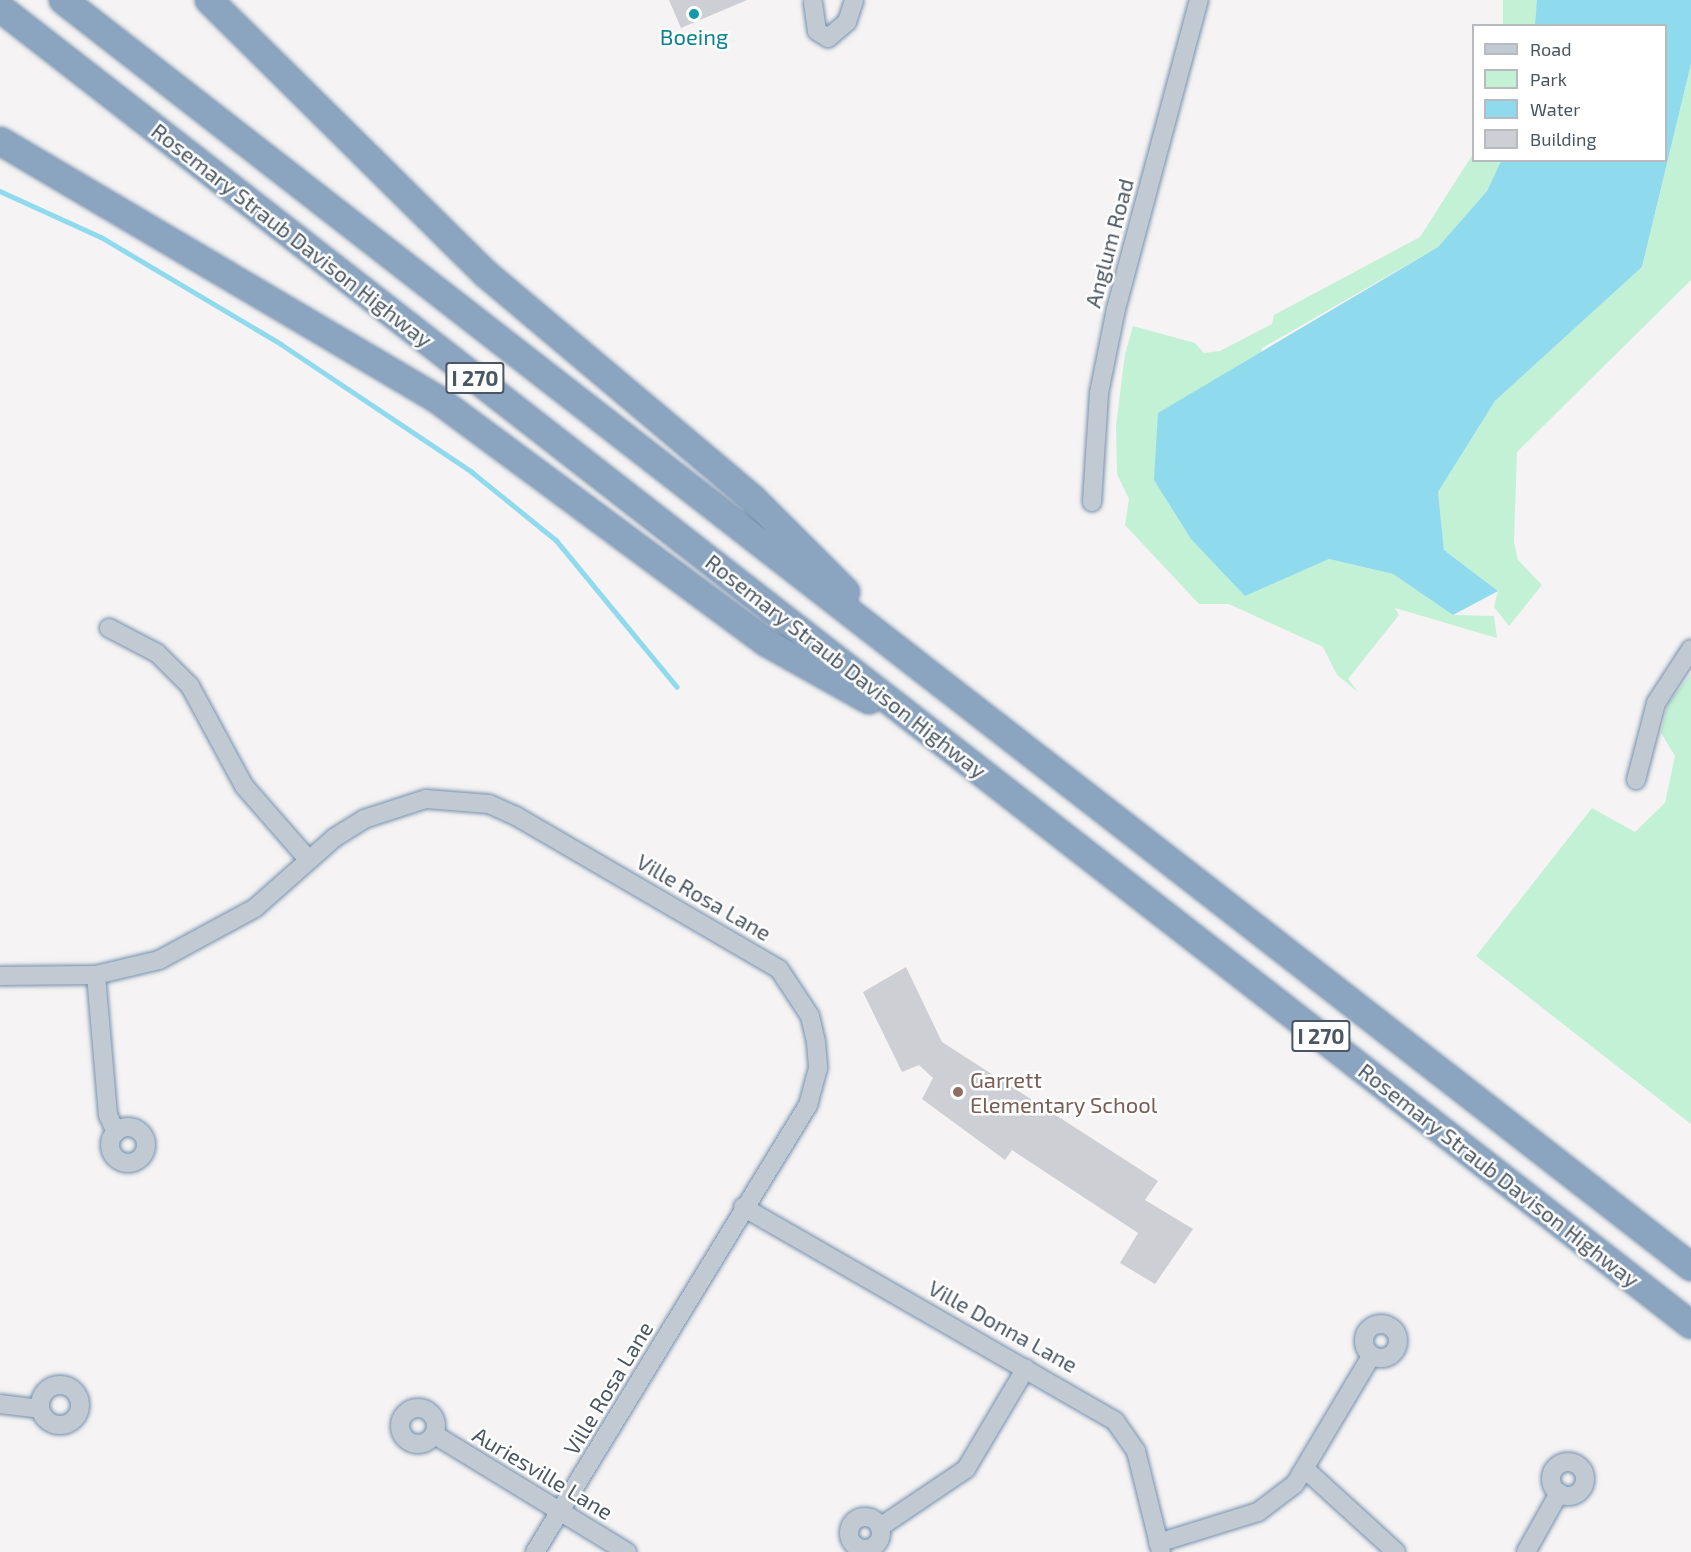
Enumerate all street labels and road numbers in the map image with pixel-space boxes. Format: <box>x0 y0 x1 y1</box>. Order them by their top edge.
street label: Rosemary Straub Davison Highway <box>146 117 438 353</box>
street label: Anglum Road <box>1079 176 1139 310</box>
road number: I 270 <box>445 360 505 396</box>
street label: Rosemary Straub Davison Highway <box>700 548 992 784</box>
street label: Ville Rosa Lane <box>632 848 776 946</box>
road number: I 270 <box>1291 1018 1351 1054</box>
street label: Rosemary Straub Davison Highway <box>1353 1057 1645 1293</box>
street label: Ville Donna Lane <box>924 1274 1082 1378</box>
street label: Ville Rosa Lane <box>558 1317 658 1459</box>
street label: Auriesville Lane <box>468 1421 618 1525</box>

